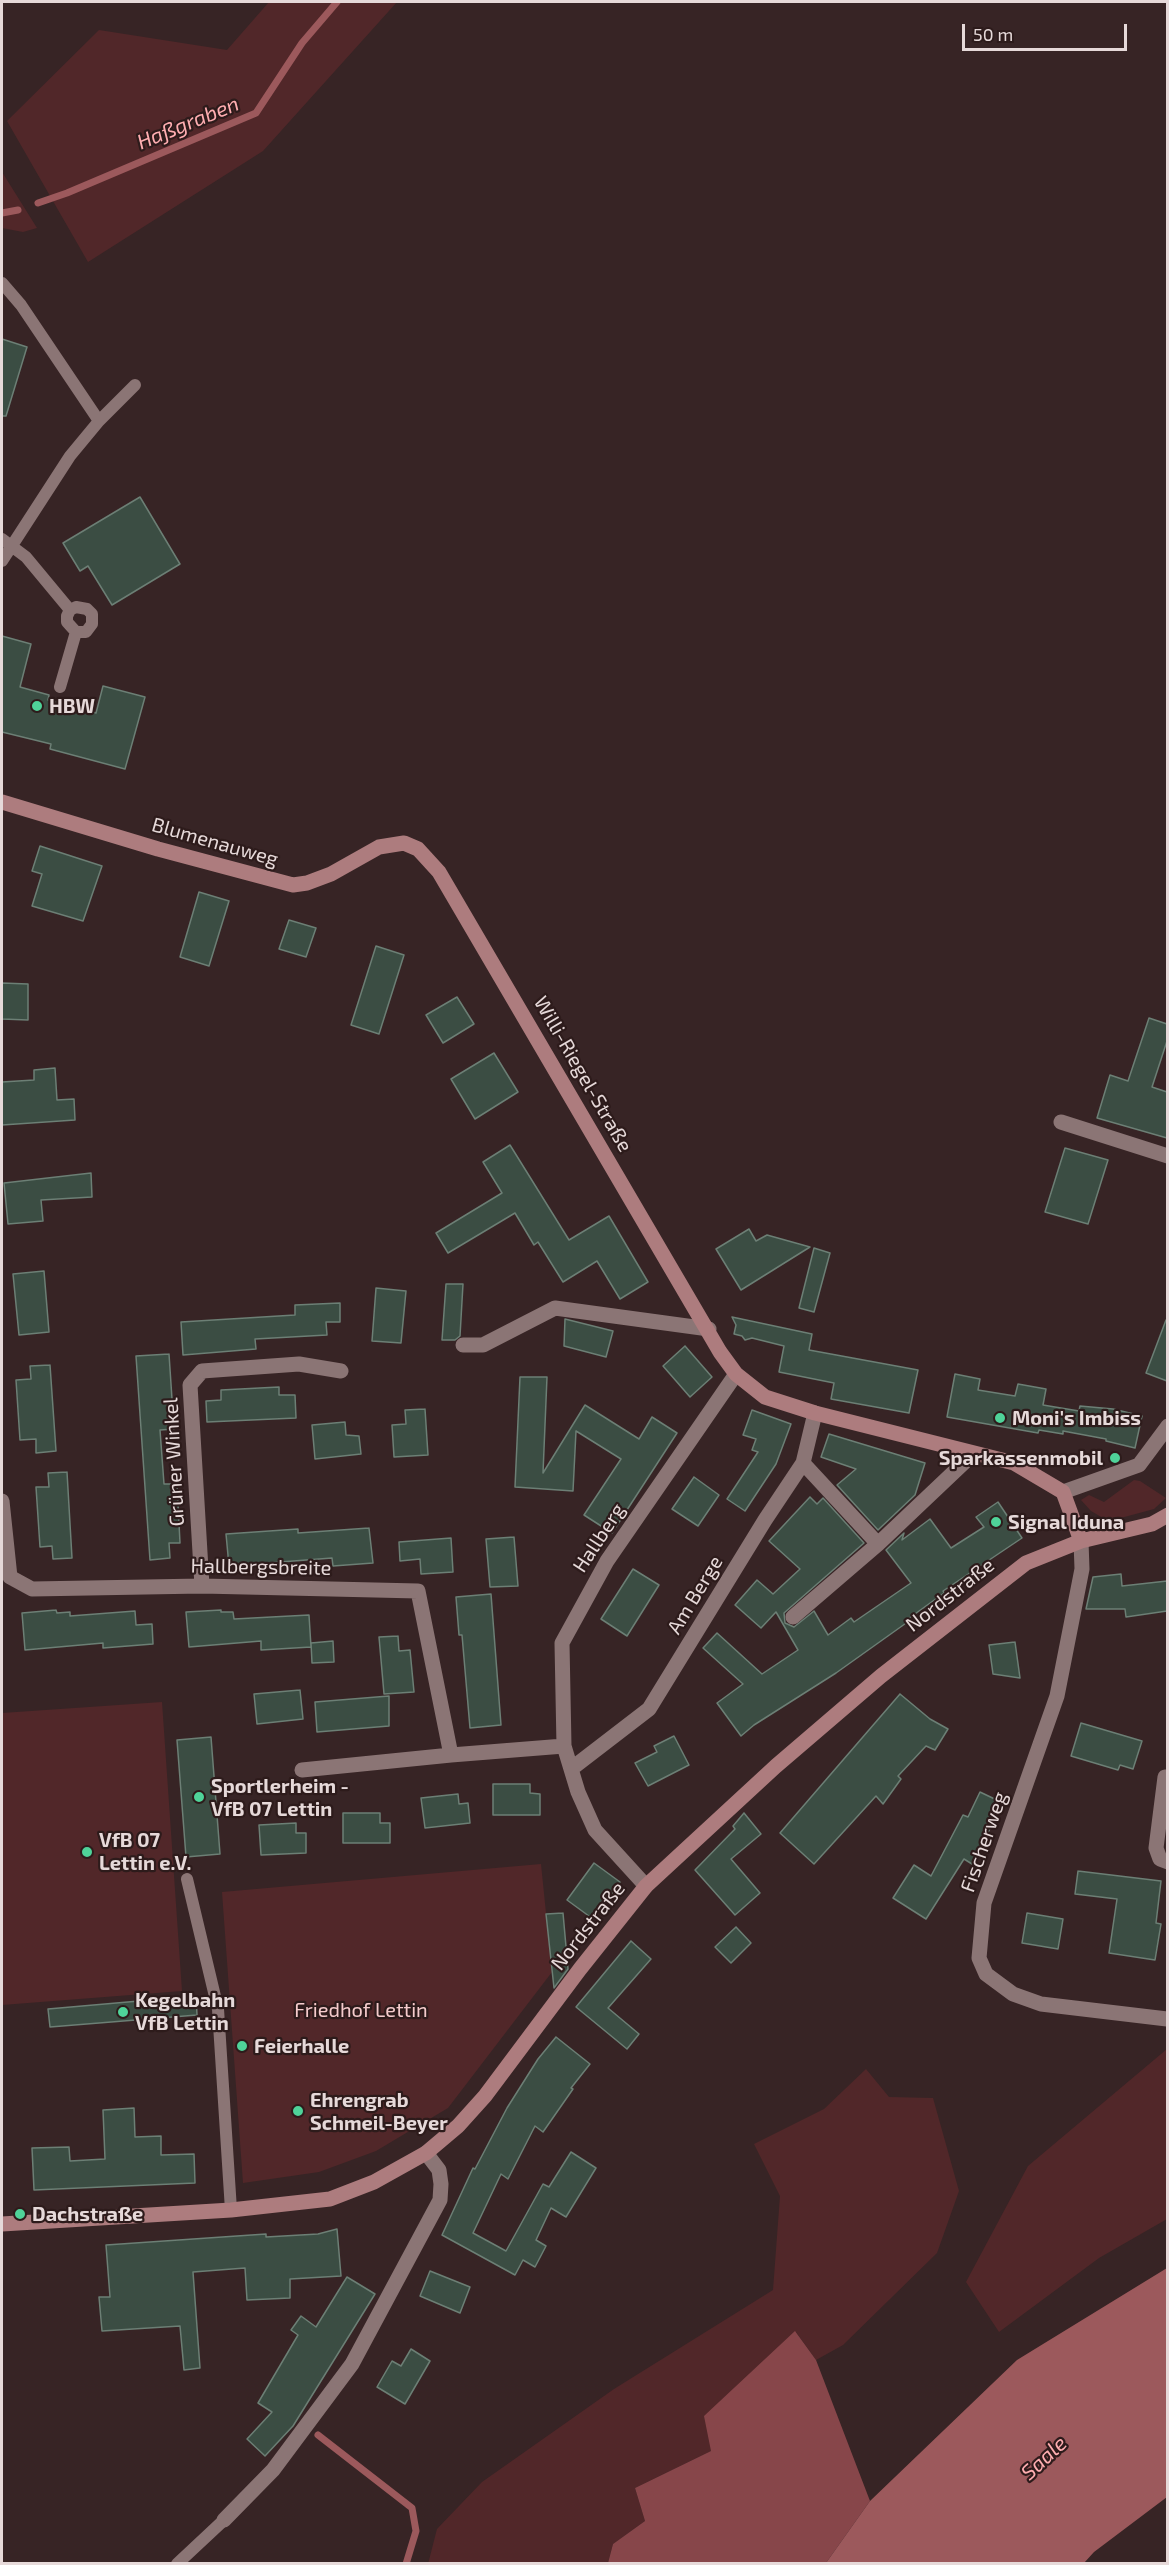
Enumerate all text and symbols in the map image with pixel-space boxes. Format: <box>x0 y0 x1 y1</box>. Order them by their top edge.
scale bar <box>965 12 1130 50</box>
text: 50 m <box>973 23 1013 45</box>
water label: Haßgraben <box>133 91 243 155</box>
place label: HBW <box>49 694 95 718</box>
marker: HBW <box>30 699 44 713</box>
street label: Blumenauweg <box>149 813 281 871</box>
street label: Willi-Riegel-Straße <box>529 992 637 1156</box>
street label: Grüner Winkel <box>159 1397 189 1527</box>
place label: Moni's Imbiss <box>1012 1406 1141 1430</box>
marker: Moni's Imbiss <box>993 1411 1007 1425</box>
place label: Sparkassenmobil <box>939 1446 1103 1470</box>
marker: Sparkassenmobil <box>1108 1451 1122 1465</box>
street label: Hallberg <box>568 1499 630 1577</box>
place label: Signal Iduna <box>1008 1510 1124 1534</box>
marker: Signal Iduna <box>989 1515 1003 1529</box>
street label: Am Berge <box>662 1551 728 1639</box>
street label: Nordstraße <box>901 1553 999 1637</box>
street label: Hallbergsbreite <box>190 1554 332 1580</box>
place label: Sportlerheim - VfB 07 Lettin <box>211 1774 349 1821</box>
street label: Fischerweg <box>956 1789 1012 1895</box>
marker: Sportlerheim - VfB 07 Lettin <box>192 1790 206 1804</box>
place label: VfB 07 Lettin e.V. <box>99 1828 191 1875</box>
marker: VfB 07 Lettin e.V. <box>80 1845 94 1859</box>
street label: Nordstraße <box>546 1877 630 1975</box>
place label: Kegelbahn VfB Lettin <box>135 1988 235 2035</box>
park label: Friedhof Lettin <box>294 1998 428 2022</box>
marker: Kegelbahn VfB Lettin <box>116 2005 130 2019</box>
place label: Feierhalle <box>254 2034 349 2058</box>
marker: Feierhalle <box>235 2039 249 2053</box>
place label: Ehrengrab Schmeil-Beyer <box>310 2088 448 2135</box>
marker: Ehrengrab Schmeil-Beyer <box>291 2104 305 2118</box>
place label: Dachstraße <box>32 2202 143 2226</box>
marker: Dachstraße <box>13 2207 27 2221</box>
water label: Saale <box>1016 2431 1072 2485</box>

